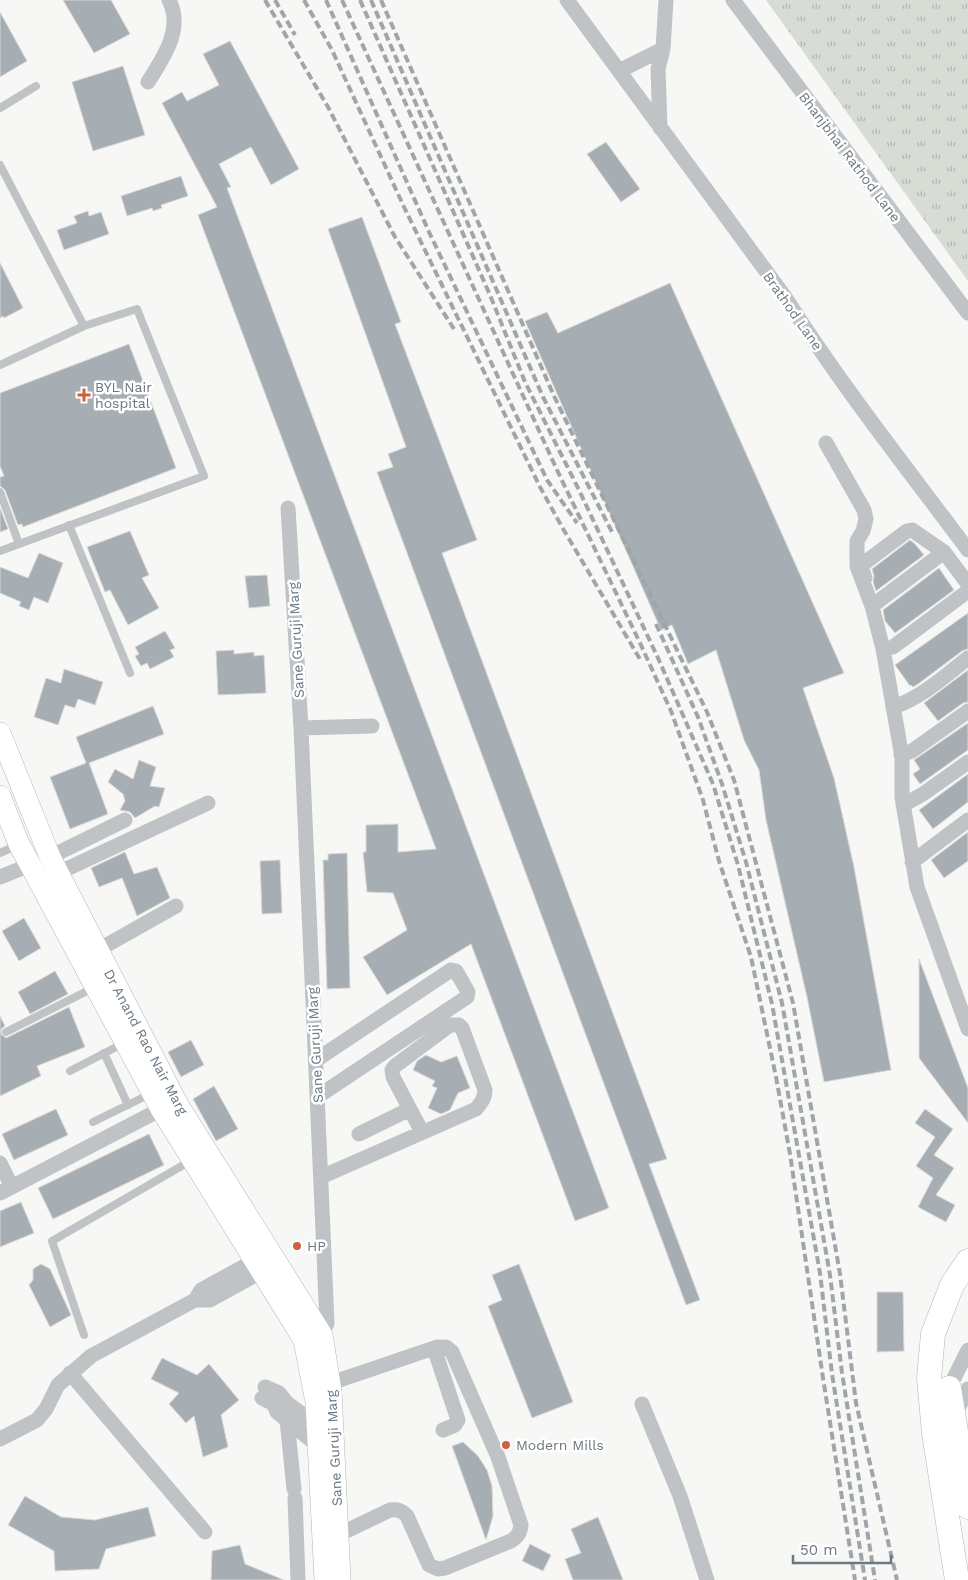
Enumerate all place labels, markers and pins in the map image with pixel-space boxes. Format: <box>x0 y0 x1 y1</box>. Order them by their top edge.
place label: BYL Nair hospital <box>95 379 152 411</box>
marker: BYL Nair hospital <box>77 388 91 402</box>
place label: HP <box>307 1238 326 1254</box>
marker: HP <box>291 1240 303 1252</box>
place label: Modern Mills <box>516 1437 604 1453</box>
marker: Modern Mills <box>500 1439 512 1451</box>

